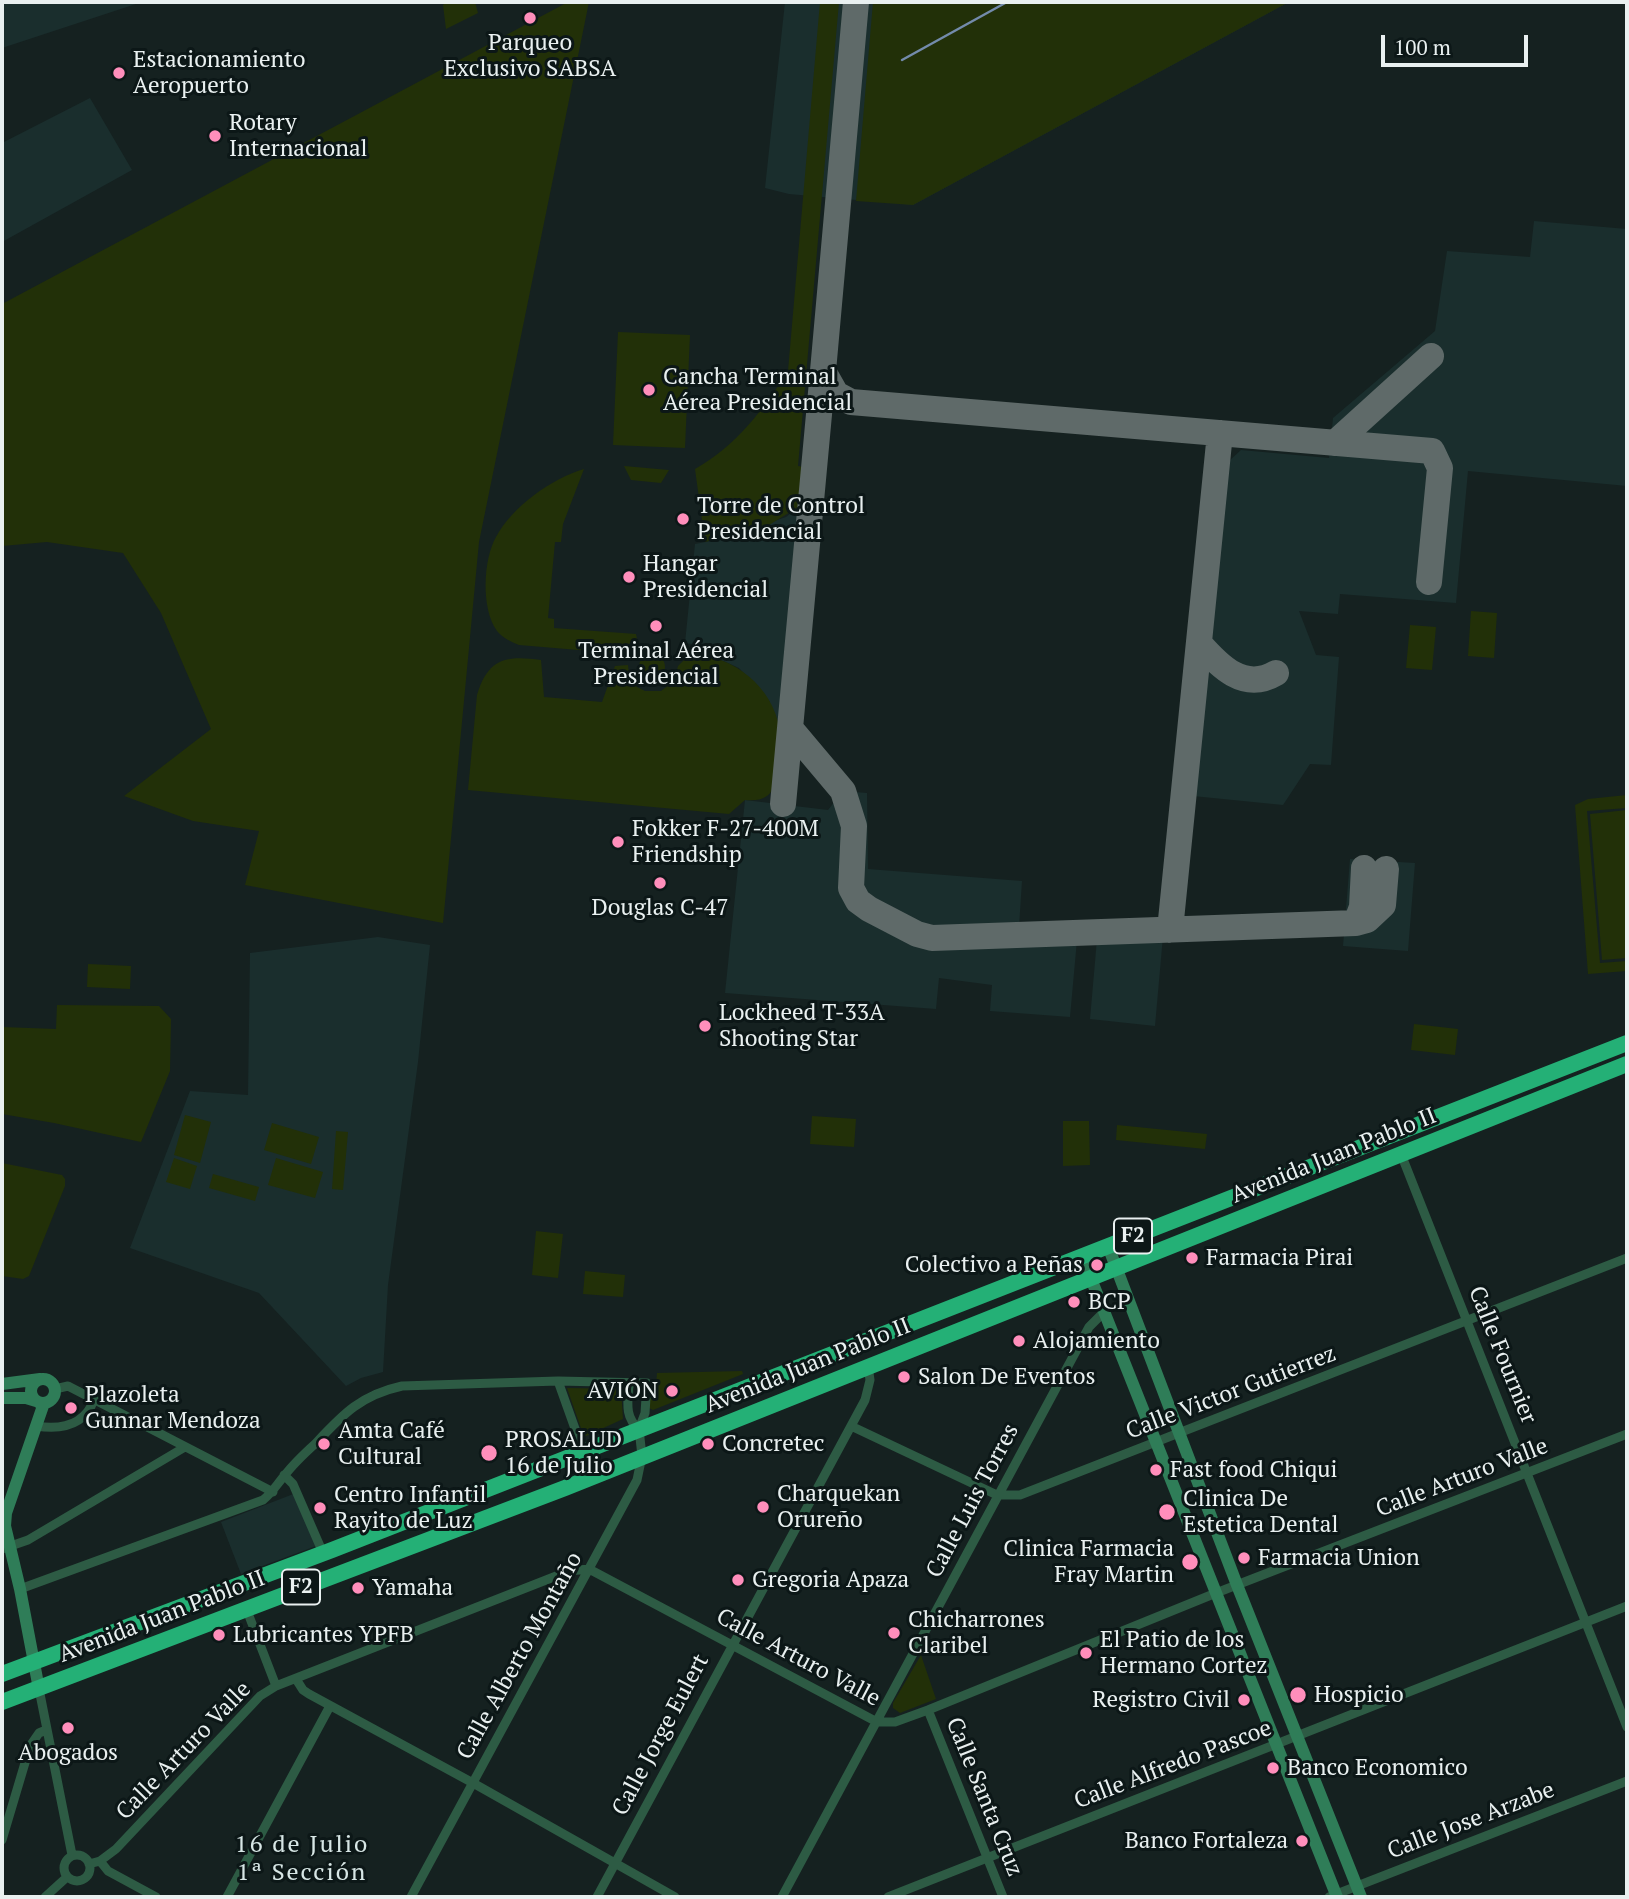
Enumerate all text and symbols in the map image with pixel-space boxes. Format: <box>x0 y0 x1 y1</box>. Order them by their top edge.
marker: Parqueo Exclusivo SABSA <box>522 10 538 26</box>
scale bar <box>1384 21 1531 65</box>
place label: Parqueo Exclusivo SABSA <box>444 29 616 83</box>
text: 100 m <box>1394 33 1451 61</box>
place label: Estacionamiento Aeropuerto <box>133 46 305 100</box>
marker: Estacionamiento Aeropuerto <box>111 65 127 81</box>
place label: Rotary Internacional <box>229 109 368 163</box>
marker: Rotary Internacional <box>207 128 223 144</box>
place label: Cancha Terminal Aérea Presidencial <box>663 363 852 417</box>
marker: Cancha Terminal Aérea Presidencial <box>641 382 657 398</box>
place label: Torre de Control Presidencial <box>697 492 865 546</box>
marker: Torre de Control Presidencial <box>675 511 691 527</box>
place label: Hangar Presidencial <box>643 550 768 604</box>
marker: Hangar Presidencial <box>621 569 637 585</box>
marker: Terminal Aérea Presidencial <box>648 618 664 634</box>
place label: Terminal Aérea Presidencial <box>578 637 734 691</box>
place label: Fokker F-27-400M Friendship <box>632 815 819 869</box>
marker: Fokker F-27-400M Friendship <box>610 834 626 850</box>
marker: Douglas C-47 <box>652 875 668 891</box>
place label: Douglas C-47 <box>592 894 728 922</box>
place label: Lockheed T-33A Shooting Star <box>719 999 885 1053</box>
marker: Lockheed T-33A Shooting Star <box>697 1018 713 1034</box>
street label: Avenida Juan Pablo II <box>1227 1102 1441 1210</box>
road number: F2 <box>1114 1218 1152 1254</box>
place label: Farmacia Pirai <box>1206 1244 1353 1272</box>
marker: Farmacia Pirai <box>1184 1250 1200 1266</box>
place label: Colectivo a Peñas <box>905 1251 1083 1279</box>
marker: Colectivo a Peñas <box>1089 1257 1105 1273</box>
street label: Calle Fournier <box>1462 1282 1542 1428</box>
place label: BCP <box>1088 1288 1131 1316</box>
marker: BCP <box>1066 1294 1082 1310</box>
street label: Avenida Juan Pablo II <box>701 1312 915 1420</box>
place label: Alojamiento <box>1033 1327 1160 1355</box>
marker: Alojamiento <box>1011 1333 1027 1349</box>
street label: Calle Victor Gutierrez <box>1122 1340 1340 1446</box>
place label: Salon De Eventos <box>918 1363 1095 1391</box>
marker: Salon De Eventos <box>896 1369 912 1385</box>
place label: AVIÓN <box>587 1377 658 1405</box>
place label: Plazoleta Gunnar Mendoza <box>85 1381 261 1435</box>
marker: AVIÓN <box>664 1383 680 1399</box>
marker: Plazoleta Gunnar Mendoza <box>63 1400 79 1416</box>
place label: Amta Café Cultural <box>338 1417 445 1471</box>
street label: Calle Luis Torres <box>921 1419 1025 1583</box>
place label: PROSALUD 16 de Julio <box>505 1426 622 1480</box>
place label: Concretec <box>722 1430 825 1458</box>
street label: Calle Arturo Valle <box>1372 1433 1552 1523</box>
marker: Amta Café Cultural <box>316 1436 332 1452</box>
marker: Concretec <box>700 1436 716 1452</box>
marker: PROSALUD 16 de Julio <box>479 1443 499 1463</box>
place label: Fast food Chiqui <box>1170 1456 1337 1484</box>
marker: Fast food Chiqui <box>1148 1462 1164 1478</box>
place label: Charquekan Orureño <box>777 1480 900 1534</box>
place label: Centro Infantil Rayito de Luz <box>334 1481 486 1535</box>
place label: Clinica De Estetica Dental <box>1183 1485 1338 1539</box>
marker: Charquekan Orureño <box>755 1499 771 1515</box>
marker: Centro Infantil Rayito de Luz <box>312 1500 328 1516</box>
marker: Clinica De Estetica Dental <box>1157 1502 1177 1522</box>
place label: Clinica Farmacia Fray Martin <box>1003 1535 1174 1589</box>
place label: Farmacia Union <box>1258 1544 1420 1572</box>
street label: Calle Alberto Montaño <box>452 1548 588 1764</box>
marker: Farmacia Union <box>1236 1550 1252 1566</box>
marker: Clinica Farmacia Fray Martin <box>1180 1552 1200 1572</box>
street label: Avenida Juan Pablo II <box>55 1565 269 1669</box>
place label: Gregoria Apaza <box>752 1566 909 1594</box>
road number: F2 <box>282 1570 320 1604</box>
marker: Gregoria Apaza <box>730 1572 746 1588</box>
place label: Yamaha <box>372 1574 453 1602</box>
marker: Yamaha <box>350 1580 366 1596</box>
street label: Calle Arturo Valle <box>711 1603 885 1713</box>
place label: Chicharrones Claribel <box>908 1606 1045 1660</box>
place label: Lubricantes YPFB <box>233 1621 414 1649</box>
marker: Chicharrones Claribel <box>886 1625 902 1641</box>
place label: El Patio de los Hermano Cortez <box>1100 1626 1267 1680</box>
marker: Lubricantes YPFB <box>211 1627 227 1643</box>
marker: El Patio de los Hermano Cortez <box>1078 1645 1094 1661</box>
street label: Calle Jorge Eulert <box>607 1650 715 1820</box>
street label: Calle Arturo Valle <box>111 1676 257 1826</box>
place label: Hospicio <box>1314 1681 1404 1709</box>
marker: Hospicio <box>1288 1685 1308 1705</box>
place label: Registro Civil <box>1092 1686 1230 1714</box>
marker: Registro Civil <box>1236 1692 1252 1708</box>
street label: Calle Santa Cruz <box>940 1714 1028 1880</box>
street label: Calle Alfredo Pascoe <box>1070 1715 1276 1815</box>
marker: Abogados <box>60 1720 76 1736</box>
place label: Abogados <box>18 1739 118 1767</box>
place label: Banco Economico <box>1287 1754 1468 1782</box>
marker: Banco Economico <box>1265 1760 1281 1776</box>
street label: Calle Jose Arzabe <box>1384 1776 1558 1866</box>
place label: Banco Fortaleza <box>1125 1827 1288 1855</box>
district label: 16 de Julio 1ª Sección <box>236 1831 368 1887</box>
marker: Banco Fortaleza <box>1294 1833 1310 1849</box>

